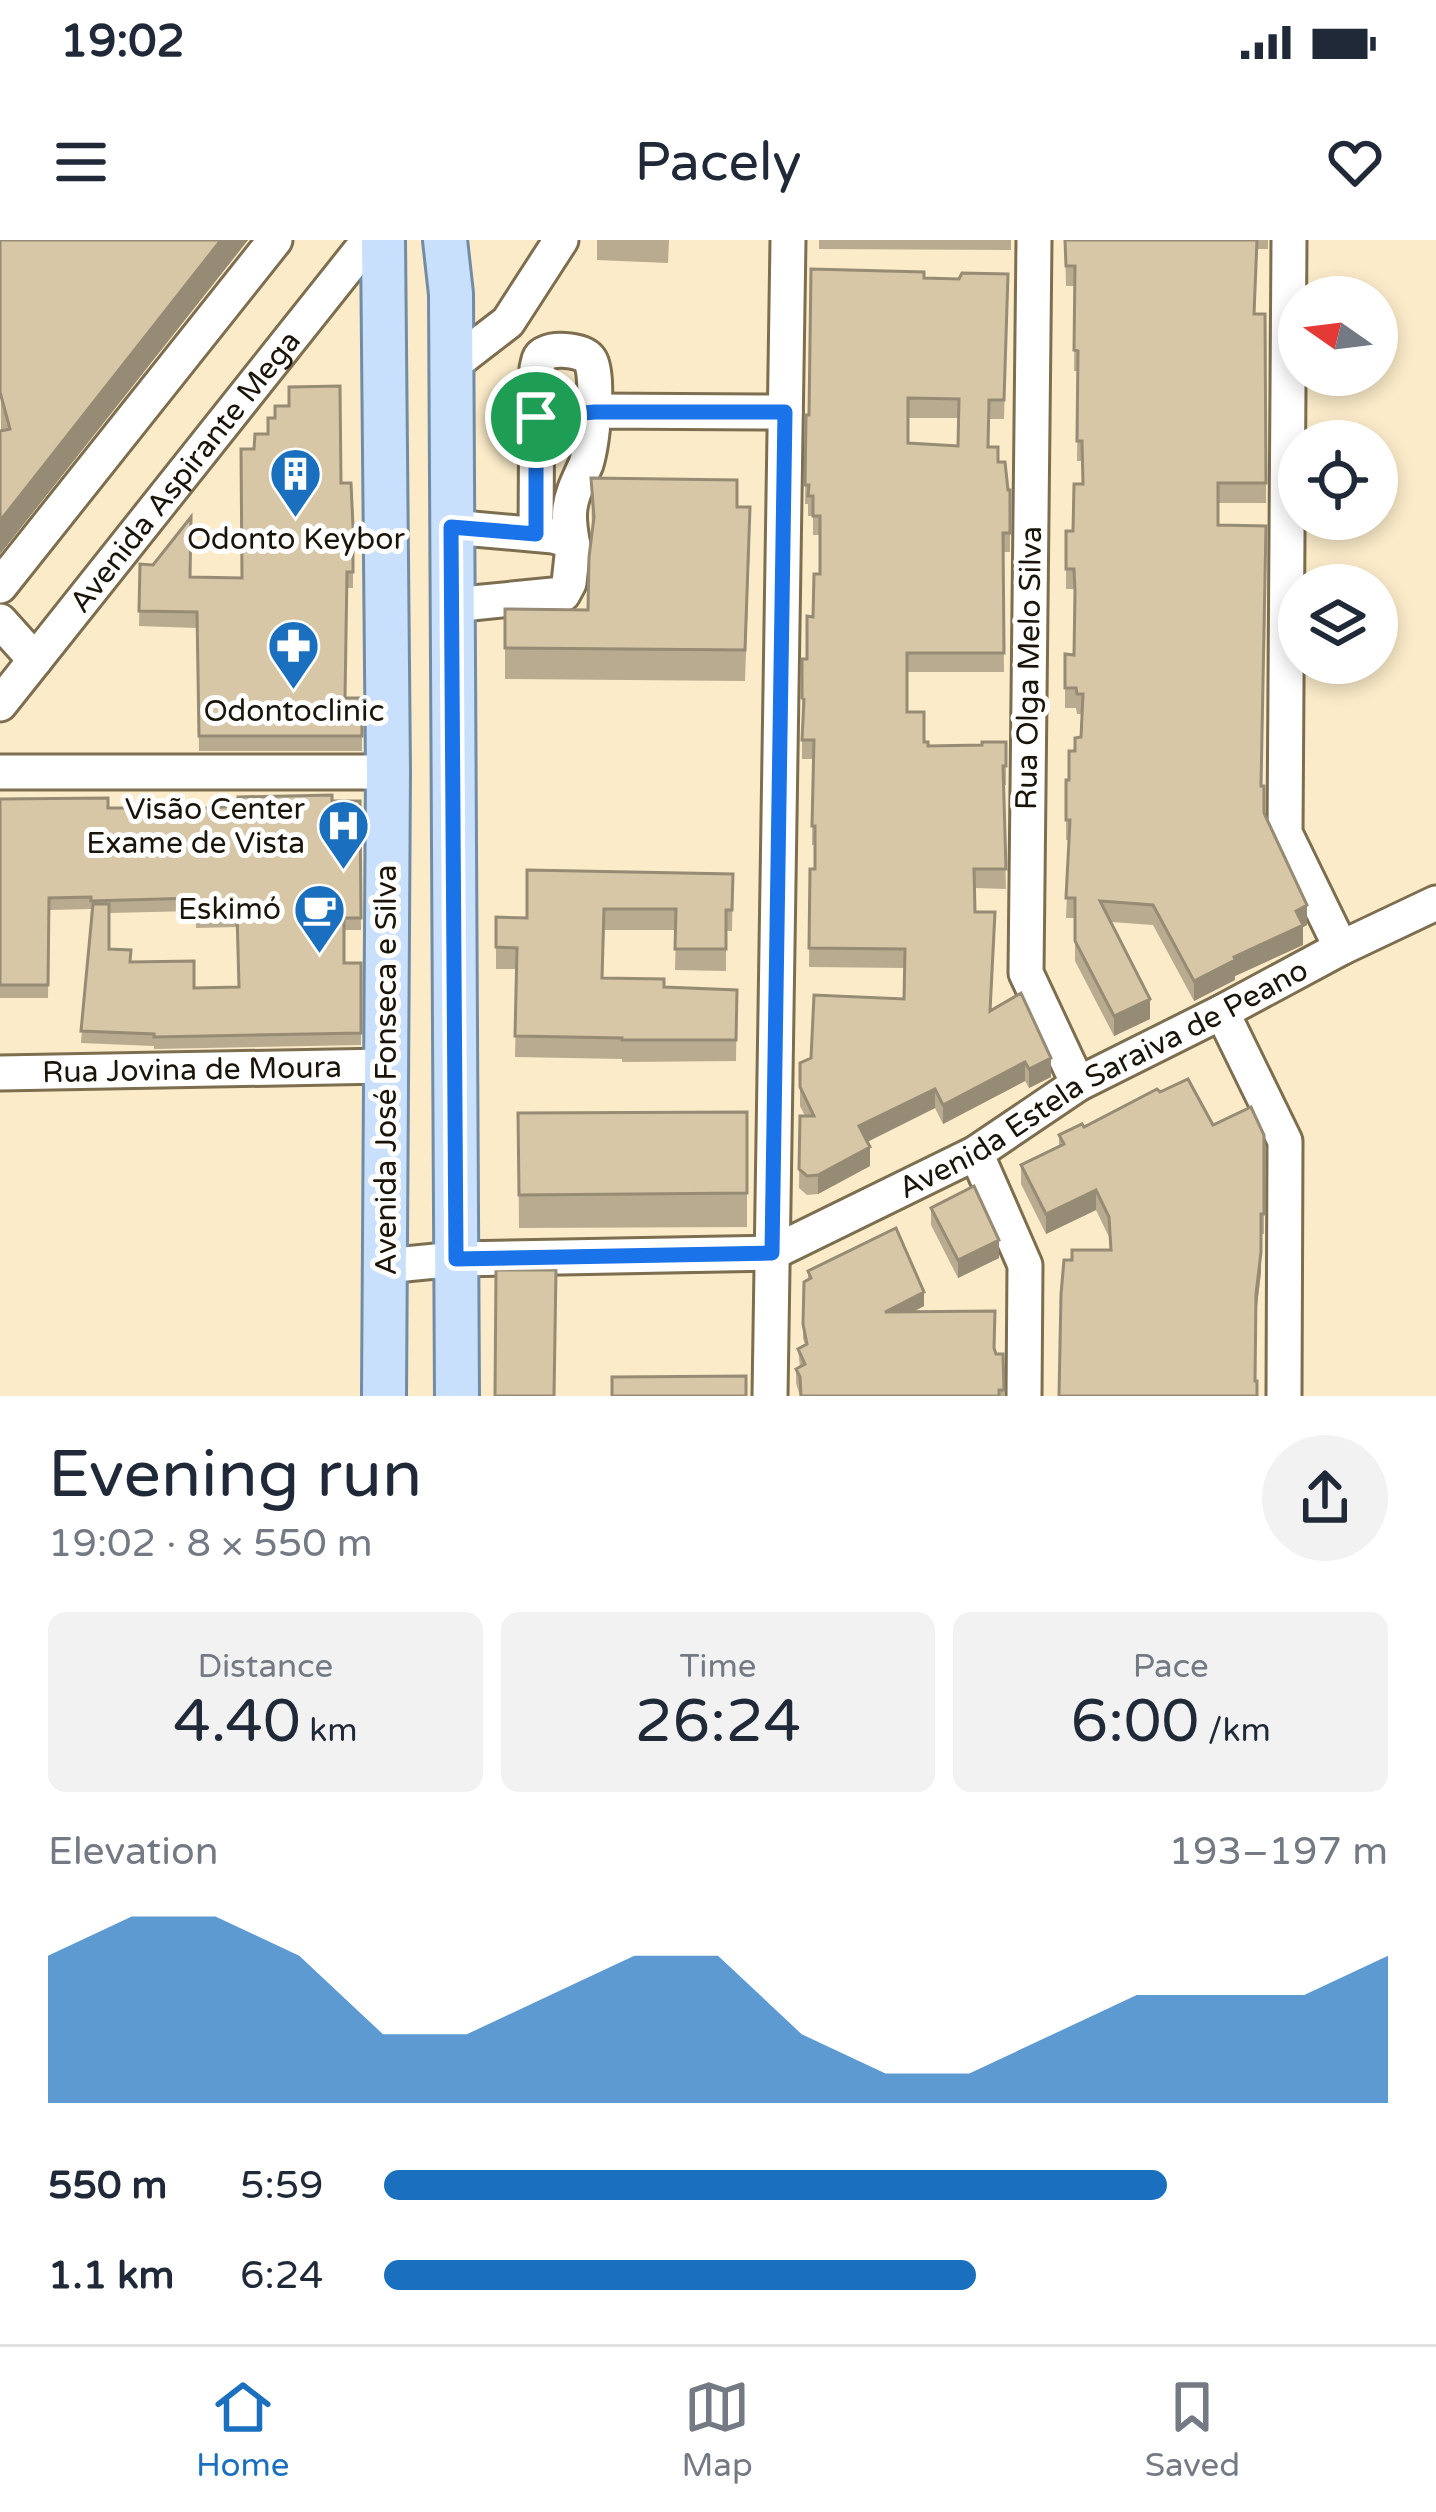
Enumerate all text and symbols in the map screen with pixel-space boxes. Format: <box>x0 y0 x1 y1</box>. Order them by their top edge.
text: 19:02 <box>60 15 185 69</box>
icon: menu <box>48 129 114 195</box>
icon: heart <box>1322 129 1388 195</box>
text: Pacely <box>635 130 801 195</box>
north arrow <box>1278 276 1398 396</box>
map controls <box>1278 276 1398 684</box>
street label: Avenida Aspirante Mega <box>61 323 308 620</box>
pin <box>485 366 587 468</box>
icon: arrive <box>503 384 569 450</box>
button: locate <box>1278 420 1398 540</box>
building icon: Odonto Keybor <box>268 446 324 520</box>
place label: Odonto Keybor <box>187 521 405 558</box>
street label: Rua Olga Melo Silva <box>1008 526 1050 810</box>
button: layers <box>1278 564 1398 684</box>
pharmacy icon: Odontoclinic <box>266 618 322 692</box>
place label: Odontoclinic <box>203 693 385 730</box>
place label: Visão Center Exame de Vista <box>86 791 305 862</box>
hospital icon: Visão Center Exame de Vista <box>316 798 372 872</box>
street label: Avenida José Fonseca e Silva <box>368 865 405 1275</box>
cafe icon: Eskimó <box>292 881 348 955</box>
place label: Eskimó <box>178 891 281 928</box>
street label: Avenida Estela Saraiva de Peano <box>893 951 1314 1207</box>
street label: Rua Jovina de Moura <box>42 1048 342 1091</box>
text: Evening run <box>48 1435 422 1515</box>
button: share <box>1262 1435 1388 1561</box>
text: 19:02 · 8 × 550 m <box>48 1520 373 1567</box>
text: Distance <box>197 1647 333 1686</box>
text: Time <box>680 1647 756 1686</box>
text: Pace <box>1133 1647 1209 1686</box>
text: 4.40 <box>173 1686 301 1758</box>
text: 26:24 <box>635 1686 801 1758</box>
text: 6:00 <box>1071 1686 1199 1758</box>
text: km <box>301 1711 357 1750</box>
text: /km <box>1199 1711 1271 1750</box>
text: Elevation <box>48 1828 218 1875</box>
text: 193–197 m <box>1168 1828 1388 1875</box>
text: 550 m <box>48 2162 167 2209</box>
text: 5:59 <box>240 2162 324 2209</box>
text: 1.1 km <box>48 2252 174 2299</box>
text: 6:24 <box>240 2252 324 2299</box>
tab: Home <box>196 2374 289 2485</box>
tab: Map <box>681 2374 753 2485</box>
tab: Saved <box>1145 2374 1240 2485</box>

